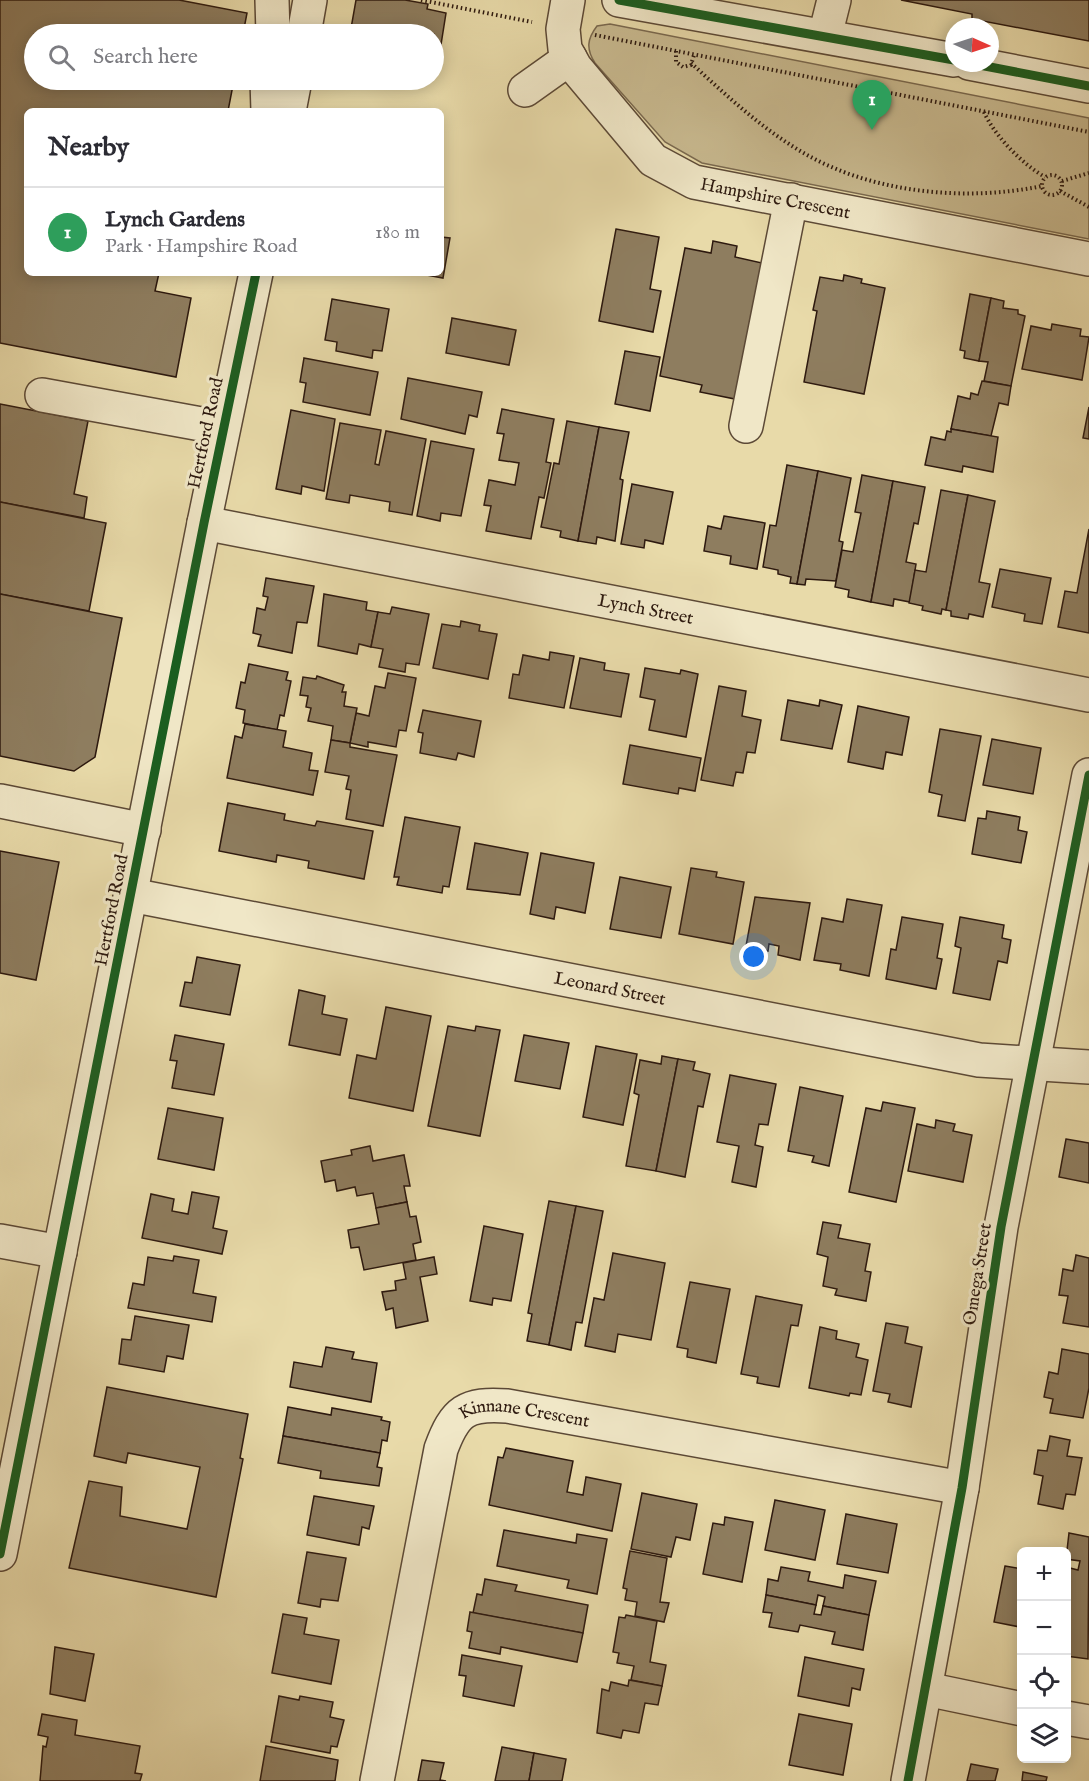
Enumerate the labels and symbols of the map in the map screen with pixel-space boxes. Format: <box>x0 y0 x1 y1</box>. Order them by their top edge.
north arrow <box>945 18 999 72</box>
pin: 1 <box>852 80 892 130</box>
street label: Hampshire Crescent <box>698 173 852 225</box>
street label: Hertford Road <box>183 375 230 491</box>
street label: Lynch Street <box>596 590 695 631</box>
street label: Hertford Road <box>90 852 135 968</box>
your location <box>739 942 768 971</box>
street label: Leonard Street <box>552 968 667 1012</box>
street label: Omega Street <box>959 1221 998 1327</box>
street label: Kinnane Crescent <box>455 1395 591 1434</box>

